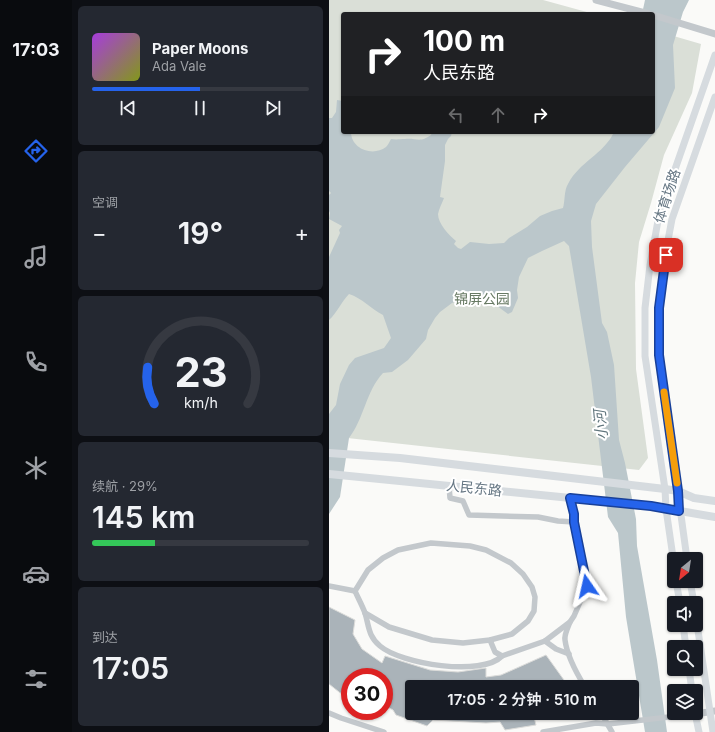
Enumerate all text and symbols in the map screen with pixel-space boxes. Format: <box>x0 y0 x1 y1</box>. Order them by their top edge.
text: 100 m <box>423 24 505 58</box>
icon: right <box>357 28 409 80</box>
text: 17:03 <box>12 39 60 60</box>
text: Paper Moons <box>152 39 248 58</box>
text: Ada Vale <box>152 58 206 74</box>
text: 人民东路 <box>423 62 495 83</box>
icon: previous <box>117 97 139 119</box>
icon: pause <box>189 97 211 119</box>
icon: next <box>262 97 284 119</box>
icon: left <box>445 104 467 126</box>
icon: ahead <box>487 104 509 126</box>
icon: right <box>529 104 551 126</box>
icon: directions <box>22 137 50 165</box>
street label: 体育场路 <box>650 167 683 225</box>
text: 空调 <box>92 194 118 210</box>
text: 19° <box>178 215 223 251</box>
text: − <box>92 220 107 246</box>
text: + <box>294 220 309 246</box>
pin <box>649 238 683 272</box>
icon: music <box>22 243 50 271</box>
icon: arrive <box>655 244 677 266</box>
park label: 锦屏公园 <box>454 290 510 307</box>
text: 23 <box>174 347 227 397</box>
icon: phone <box>22 348 50 376</box>
text: km/h <box>184 394 217 411</box>
water label: 小河 <box>589 406 611 441</box>
icon: climate <box>22 454 50 482</box>
street label: 人民东路 <box>445 476 503 499</box>
text: 续航 · 29% <box>92 478 158 494</box>
text: 145 km <box>92 499 195 535</box>
north arrow <box>667 552 703 588</box>
map controls <box>667 552 703 720</box>
icon: car <box>22 560 50 588</box>
position arrow <box>566 565 608 607</box>
button: sound <box>667 596 703 632</box>
text: 到达 <box>92 629 118 645</box>
button: search <box>667 640 703 676</box>
text: 17:05 <box>92 650 169 686</box>
icon: filters <box>22 665 50 693</box>
speed limit sign: 30 <box>341 668 393 720</box>
button: layers <box>667 684 703 720</box>
text: 17:05 · 2 分钟 · 510 m <box>447 690 597 709</box>

